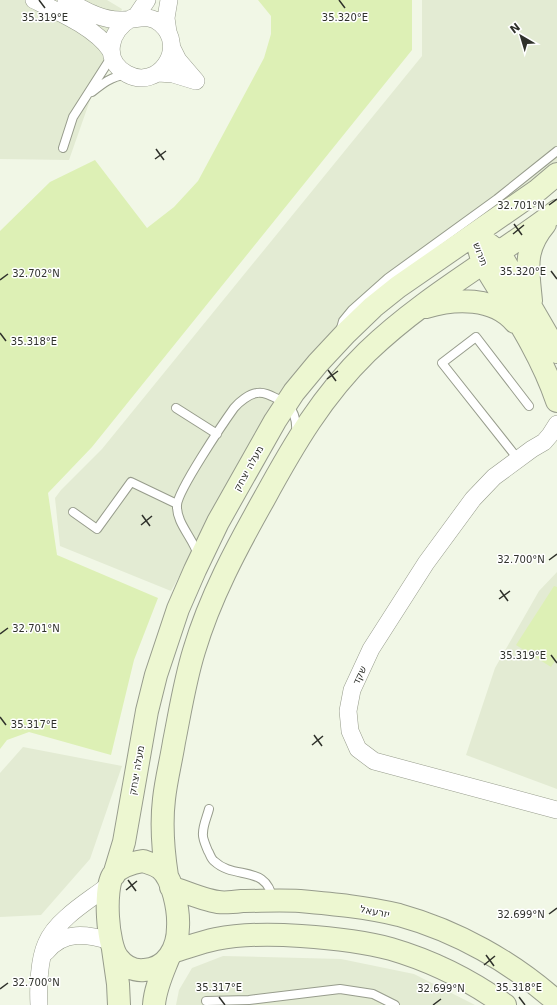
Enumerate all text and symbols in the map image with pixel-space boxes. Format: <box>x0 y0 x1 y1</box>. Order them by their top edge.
text: 35.319°E <box>22 12 68 23</box>
text: 35.320°E <box>322 12 368 23</box>
north arrow <box>501 16 541 56</box>
text: N <box>508 21 523 36</box>
text: 32.701°N <box>497 200 545 211</box>
street label: תירוש <box>471 241 490 267</box>
text: 35.320°E <box>500 266 546 277</box>
text: 32.702°N <box>12 268 60 279</box>
text: 35.318°E <box>11 336 57 347</box>
street label: מעלה יצחק <box>231 444 265 493</box>
text: 32.700°N <box>497 554 545 565</box>
text: 32.701°N <box>12 623 60 634</box>
text: 35.319°E <box>500 650 546 661</box>
street label: שקד <box>350 664 369 686</box>
text: 35.317°E <box>11 719 57 730</box>
street label: מעלה יצחק <box>127 744 146 796</box>
street label: יזרעאל <box>359 903 391 920</box>
text: 32.699°N <box>497 909 545 920</box>
text: 32.700°N <box>12 977 60 988</box>
text: 35.317°E <box>196 982 242 993</box>
text: 35.318°E <box>496 982 542 993</box>
text: 32.699°N <box>417 983 465 994</box>

